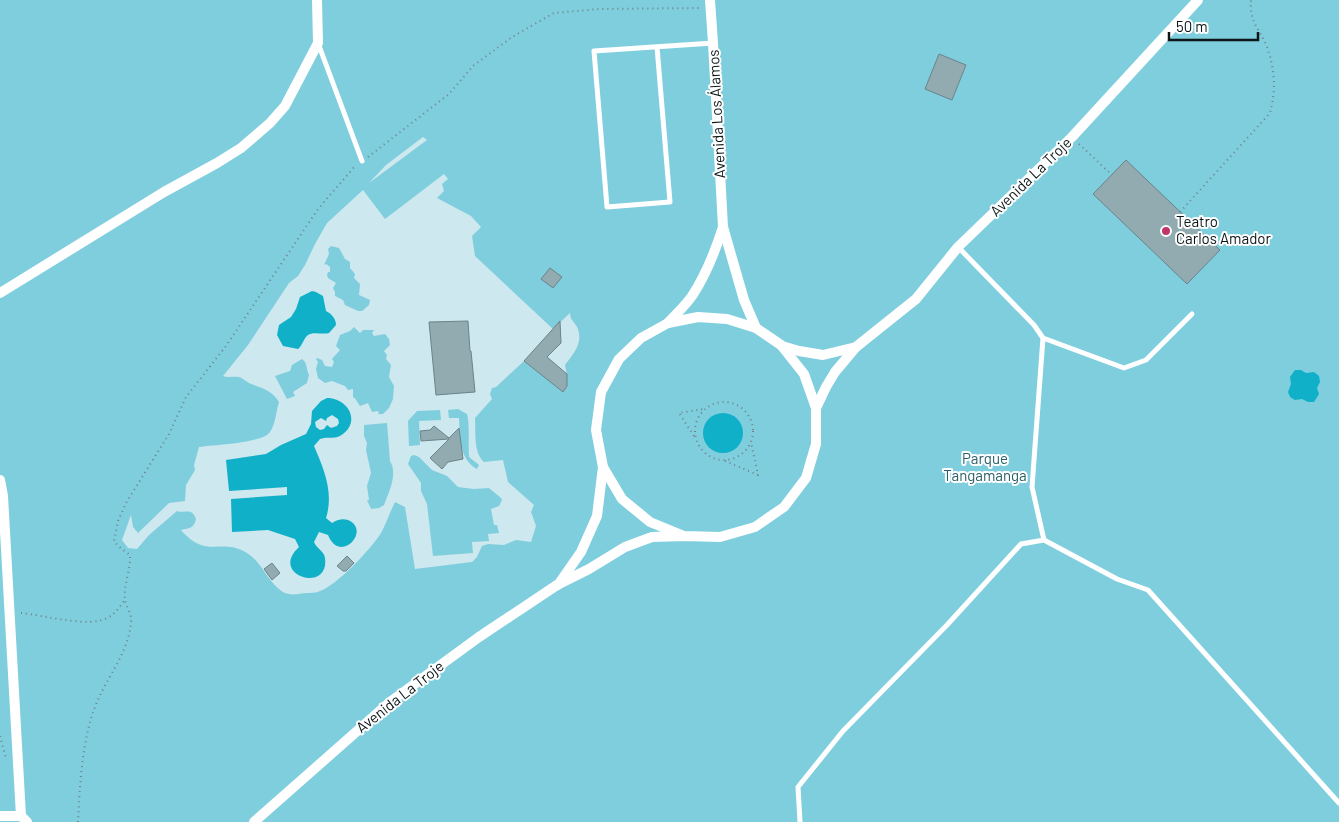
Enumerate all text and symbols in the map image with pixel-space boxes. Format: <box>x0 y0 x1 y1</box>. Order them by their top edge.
scale bar <box>1169 10 1258 42</box>
text: 50 m <box>1176 17 1208 35</box>
street label: Avenida Los Álamos <box>704 49 728 179</box>
street label: Avenida La Troje <box>986 133 1075 220</box>
place label: Teatro Carlos Amador <box>1176 212 1272 247</box>
marker: Teatro Carlos Amador <box>1160 225 1172 237</box>
park label: Parque Tangamanga <box>943 449 1027 484</box>
street label: Avenida La Troje <box>352 656 447 736</box>

